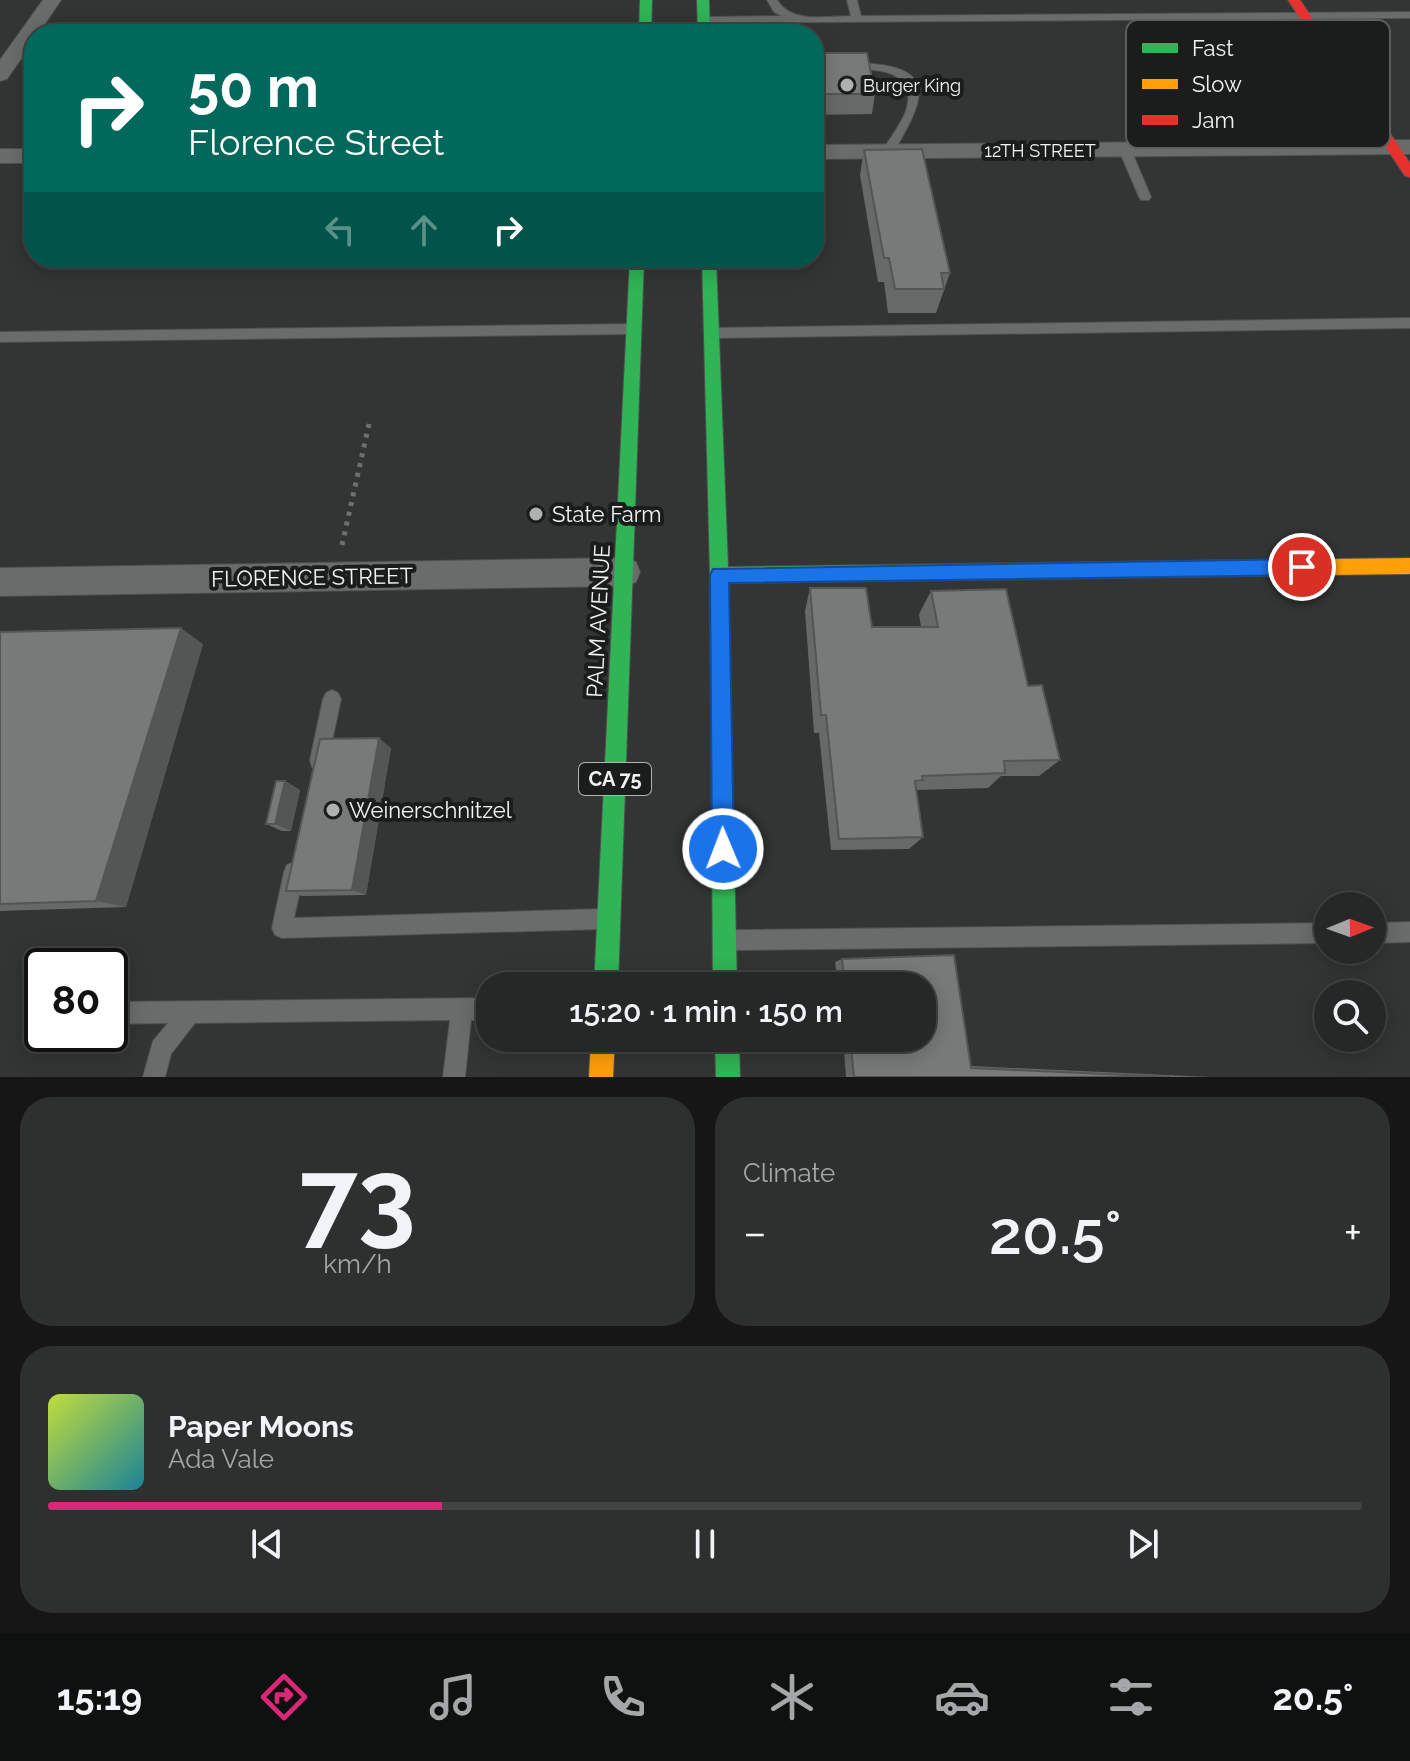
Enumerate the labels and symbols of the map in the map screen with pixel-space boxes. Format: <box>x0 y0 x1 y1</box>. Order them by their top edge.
legend <box>1126 20 1390 148</box>
text: Fast <box>1192 35 1234 61</box>
text: Slow <box>1192 71 1242 97</box>
place label: Burger King <box>863 75 961 96</box>
marker: Burger King <box>838 76 856 94</box>
text: Jam <box>1192 107 1235 133</box>
street label: 12TH STREET <box>984 140 1096 161</box>
place label: State Farm <box>552 501 662 527</box>
marker: State Farm <box>527 505 545 523</box>
pin <box>1268 533 1336 601</box>
street label: PALM AVENUE <box>581 544 615 698</box>
street label: FLORENCE STREET <box>211 562 414 592</box>
road number: CA 75 <box>579 763 651 795</box>
place label: Weinerschnitzel <box>349 797 512 823</box>
marker: Weinerschnitzel <box>324 801 342 819</box>
position arrow <box>681 807 765 891</box>
north arrow <box>1314 892 1386 964</box>
speed limit sign: 80 <box>24 948 128 1052</box>

